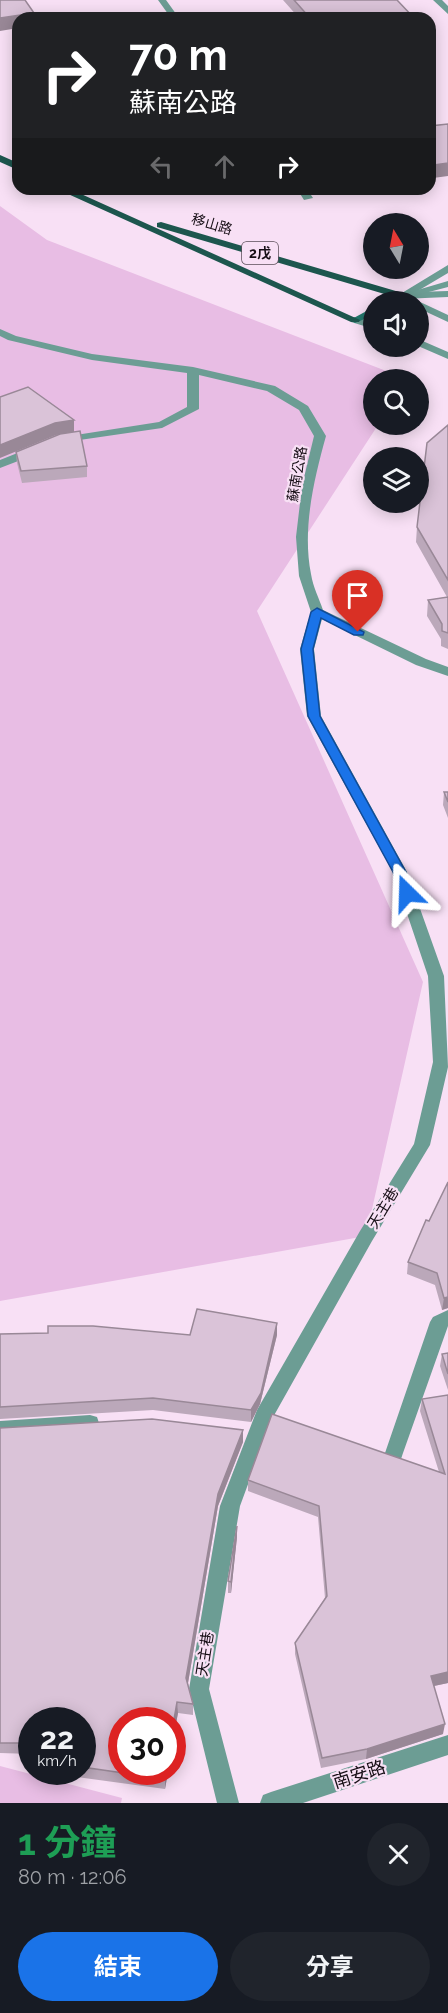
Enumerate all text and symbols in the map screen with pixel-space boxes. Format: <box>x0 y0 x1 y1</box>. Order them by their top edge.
text: 70 m <box>129 31 228 80</box>
icon: right <box>30 36 108 114</box>
text: 蘇南公路 <box>129 87 237 118</box>
icon: left <box>145 150 178 183</box>
icon: ahead <box>208 150 241 183</box>
icon: right <box>271 150 304 183</box>
street label: 移山路 <box>190 211 234 237</box>
north arrow <box>363 213 429 279</box>
map controls <box>363 213 429 513</box>
road number: 2戊 <box>242 242 278 264</box>
button: sound <box>363 291 429 357</box>
button: search <box>363 369 429 435</box>
street label: 蘇南公路 <box>284 445 310 503</box>
button: layers <box>363 447 429 513</box>
pin <box>332 570 383 632</box>
icon: arrive <box>341 579 374 612</box>
position arrow <box>375 861 439 925</box>
street label: 天主巷 <box>364 1184 402 1232</box>
street label: 天主巷 <box>193 1630 217 1678</box>
speed limit sign: 30 <box>108 1707 186 1785</box>
text: 22 <box>40 1721 74 1756</box>
text: km/h <box>37 1752 77 1770</box>
street label: 南安路 <box>330 1756 388 1792</box>
text: 1 分鐘 <box>18 1821 116 1863</box>
button: close <box>367 1823 430 1886</box>
text: 80 m · 12:06 <box>18 1865 127 1889</box>
button: 結束 <box>18 1932 218 2001</box>
button: 分享 <box>230 1932 430 2001</box>

